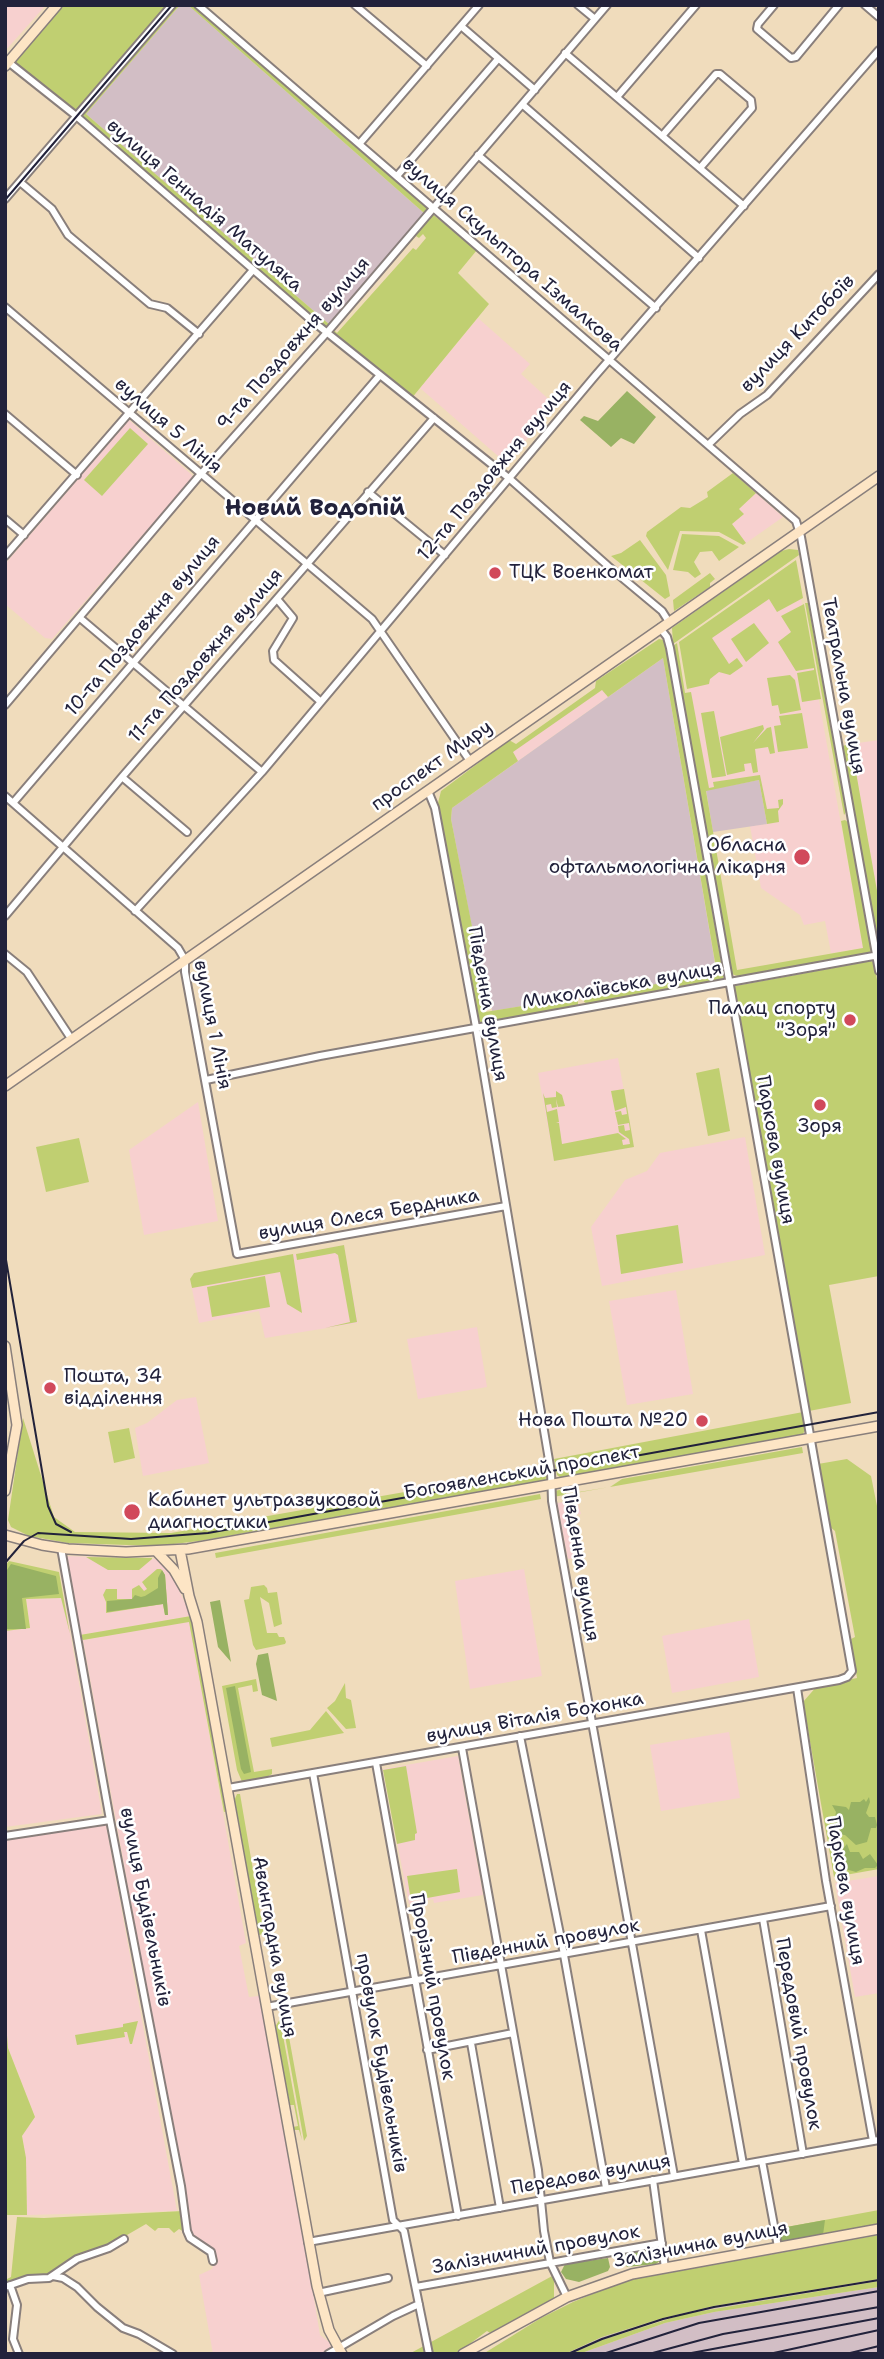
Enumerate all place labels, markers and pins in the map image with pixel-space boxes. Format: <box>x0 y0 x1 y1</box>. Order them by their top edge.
place label: ТЦК Военкомат <box>509 562 653 584</box>
marker: ТЦК Военкомат <box>487 565 503 581</box>
place label: Обласна офтальмологічна лікарня <box>549 835 786 879</box>
marker: Обласна офтальмологічна лікарня <box>792 847 812 867</box>
place label: Палац спорту "Зоря" <box>709 998 836 1042</box>
marker: Палац спорту "Зоря" <box>842 1012 858 1028</box>
marker: Зоря <box>812 1097 828 1113</box>
place label: Зоря <box>798 1116 842 1138</box>
place label: Пошта, 34 відділення <box>64 1366 163 1410</box>
marker: Пошта, 34 відділення <box>42 1380 58 1396</box>
place label: Нова Пошта №20 <box>518 1410 688 1432</box>
marker: Нова Пошта №20 <box>694 1413 710 1429</box>
place label: Кабинет ультразвуковой диагностики <box>148 1490 381 1534</box>
marker: Кабинет ультразвуковой диагностики <box>122 1502 142 1522</box>

